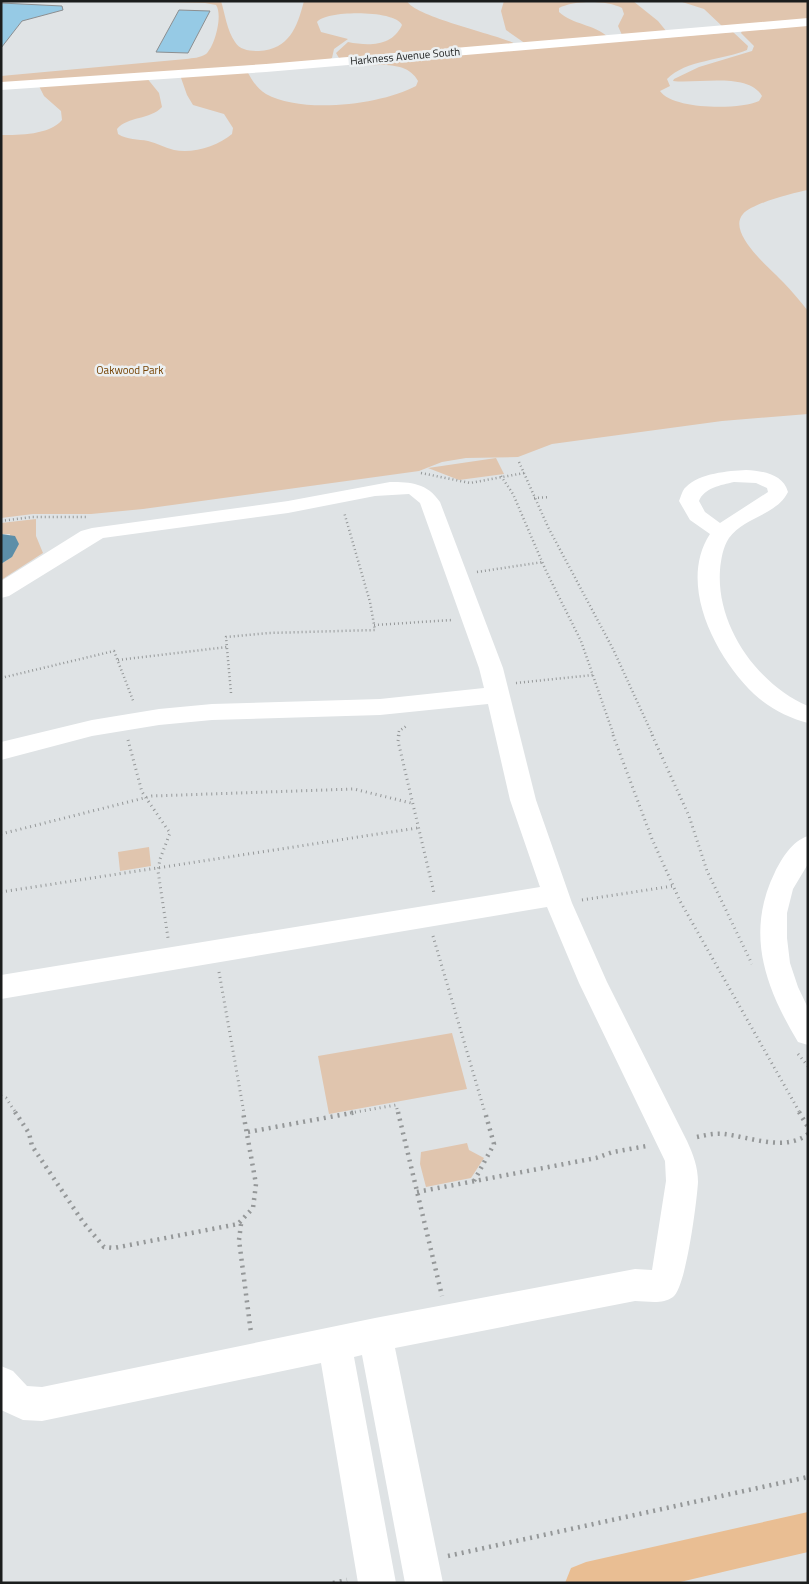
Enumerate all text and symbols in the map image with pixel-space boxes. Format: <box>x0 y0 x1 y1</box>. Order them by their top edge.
street label: Harkness Avenue South <box>349 43 461 69</box>
park label: Oakwood Park <box>96 362 164 378</box>

